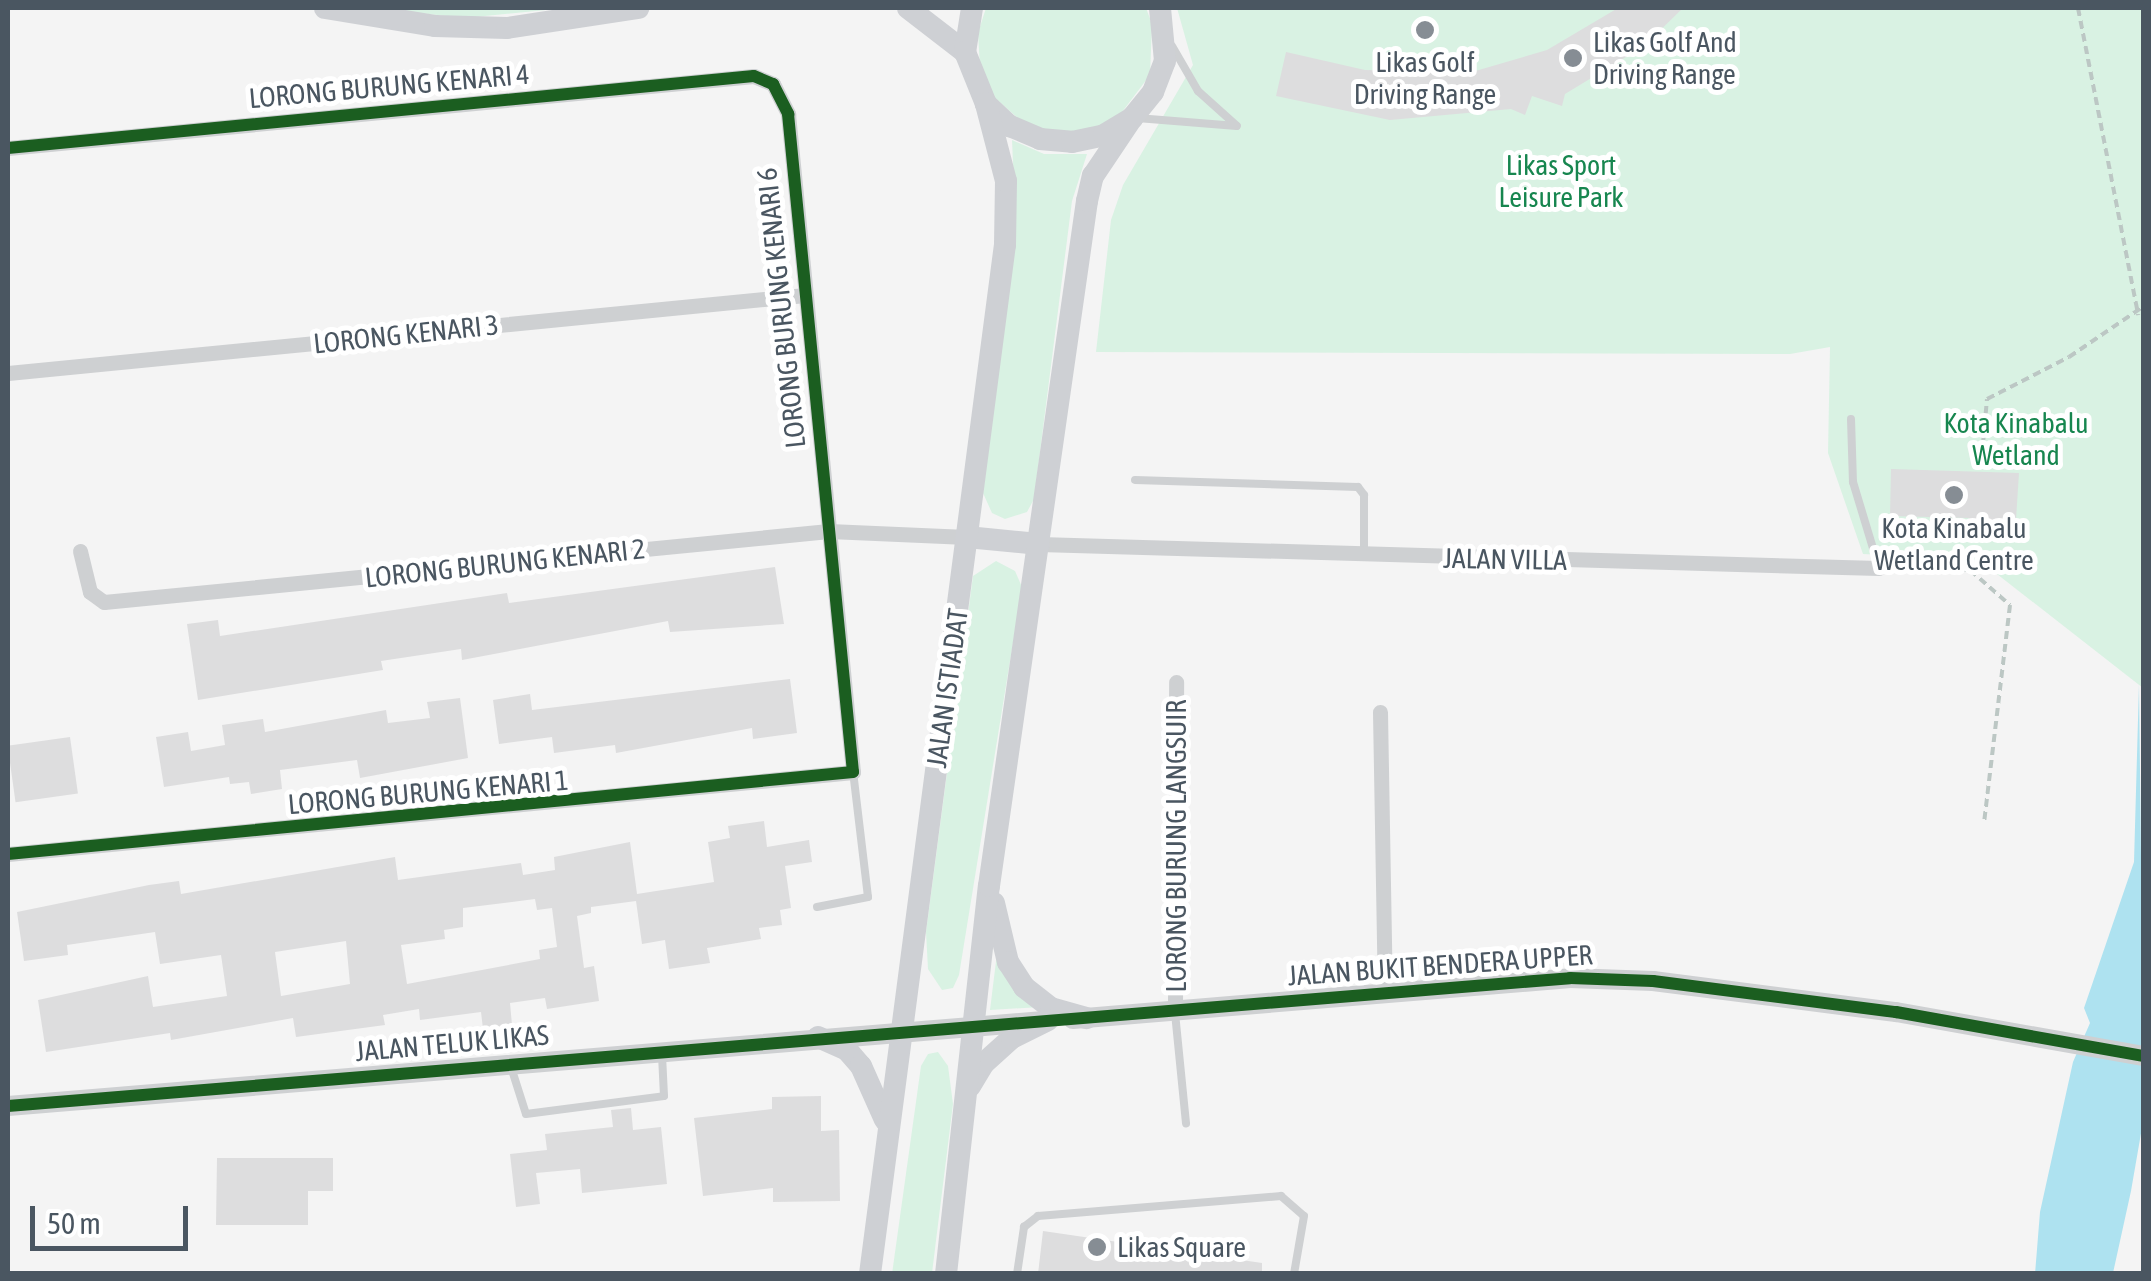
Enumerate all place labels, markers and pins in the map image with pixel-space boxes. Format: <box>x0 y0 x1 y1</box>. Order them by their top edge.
marker: Likas Golf Driving Range <box>1414 19 1436 41</box>
place label: Likas Golf And Driving Range <box>1593 25 1737 91</box>
place label: Likas Golf Driving Range <box>1354 45 1496 111</box>
marker: Likas Golf And Driving Range <box>1562 47 1584 69</box>
marker: Kota Kinabalu Wetland Centre <box>1943 484 1965 506</box>
place label: Kota Kinabalu Wetland Centre <box>1874 511 2034 577</box>
place label: Likas Square <box>1117 1230 1246 1264</box>
marker: Likas Square <box>1086 1236 1108 1258</box>

